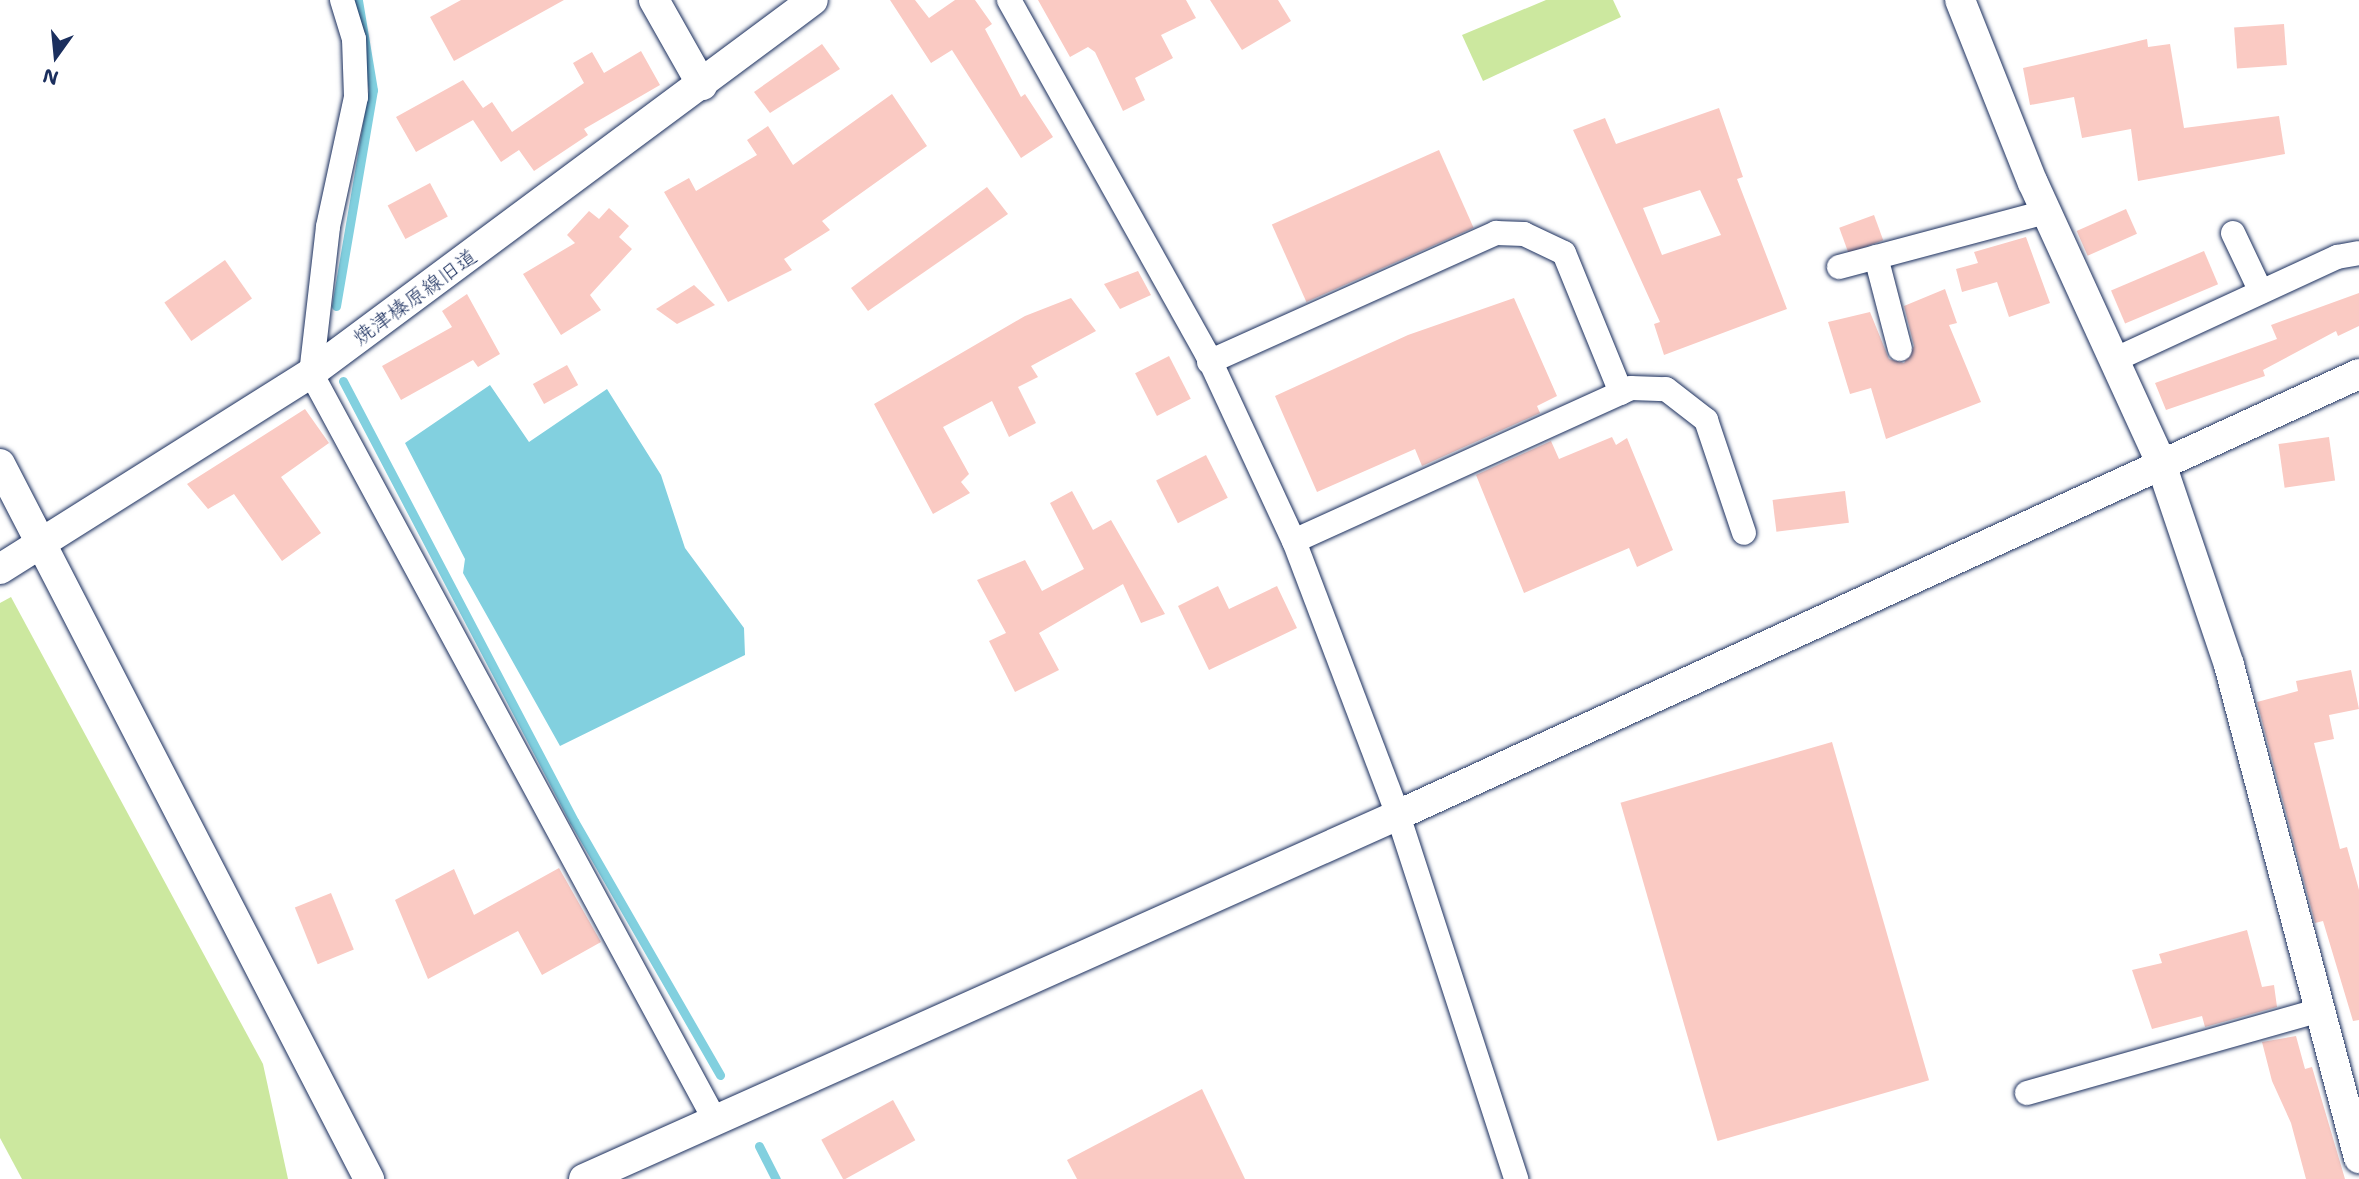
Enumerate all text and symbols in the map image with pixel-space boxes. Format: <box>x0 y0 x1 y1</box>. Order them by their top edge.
north arrow <box>21 21 91 91</box>
text: N <box>40 63 61 91</box>
street label: 焼津榛原線旧道 <box>348 244 482 350</box>

